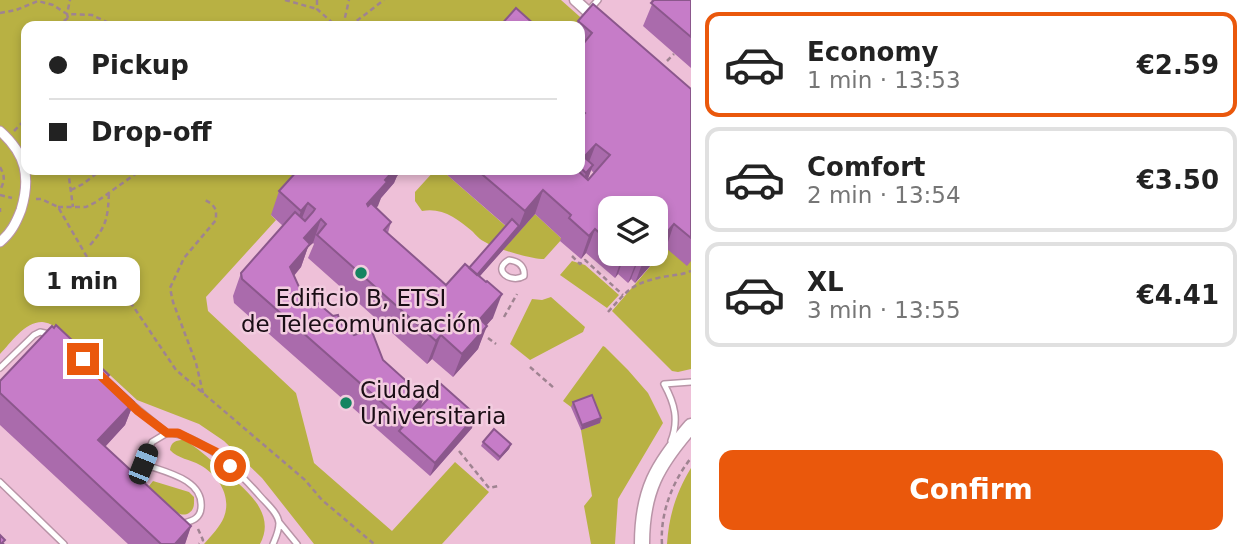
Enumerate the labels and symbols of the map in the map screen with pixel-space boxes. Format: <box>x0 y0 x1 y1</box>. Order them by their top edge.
callout: 1 min <box>25 258 141 306</box>
marker: Edificio B, ETSI de Telecomunicación <box>353 265 369 281</box>
place label: Edificio B, ETSI de Telecomunicación <box>241 285 481 337</box>
route end <box>67 343 99 375</box>
place label: Ciudad Universitaria <box>360 377 506 429</box>
marker: Ciudad Universitaria <box>338 395 354 411</box>
car <box>126 441 161 487</box>
route start <box>214 450 246 482</box>

